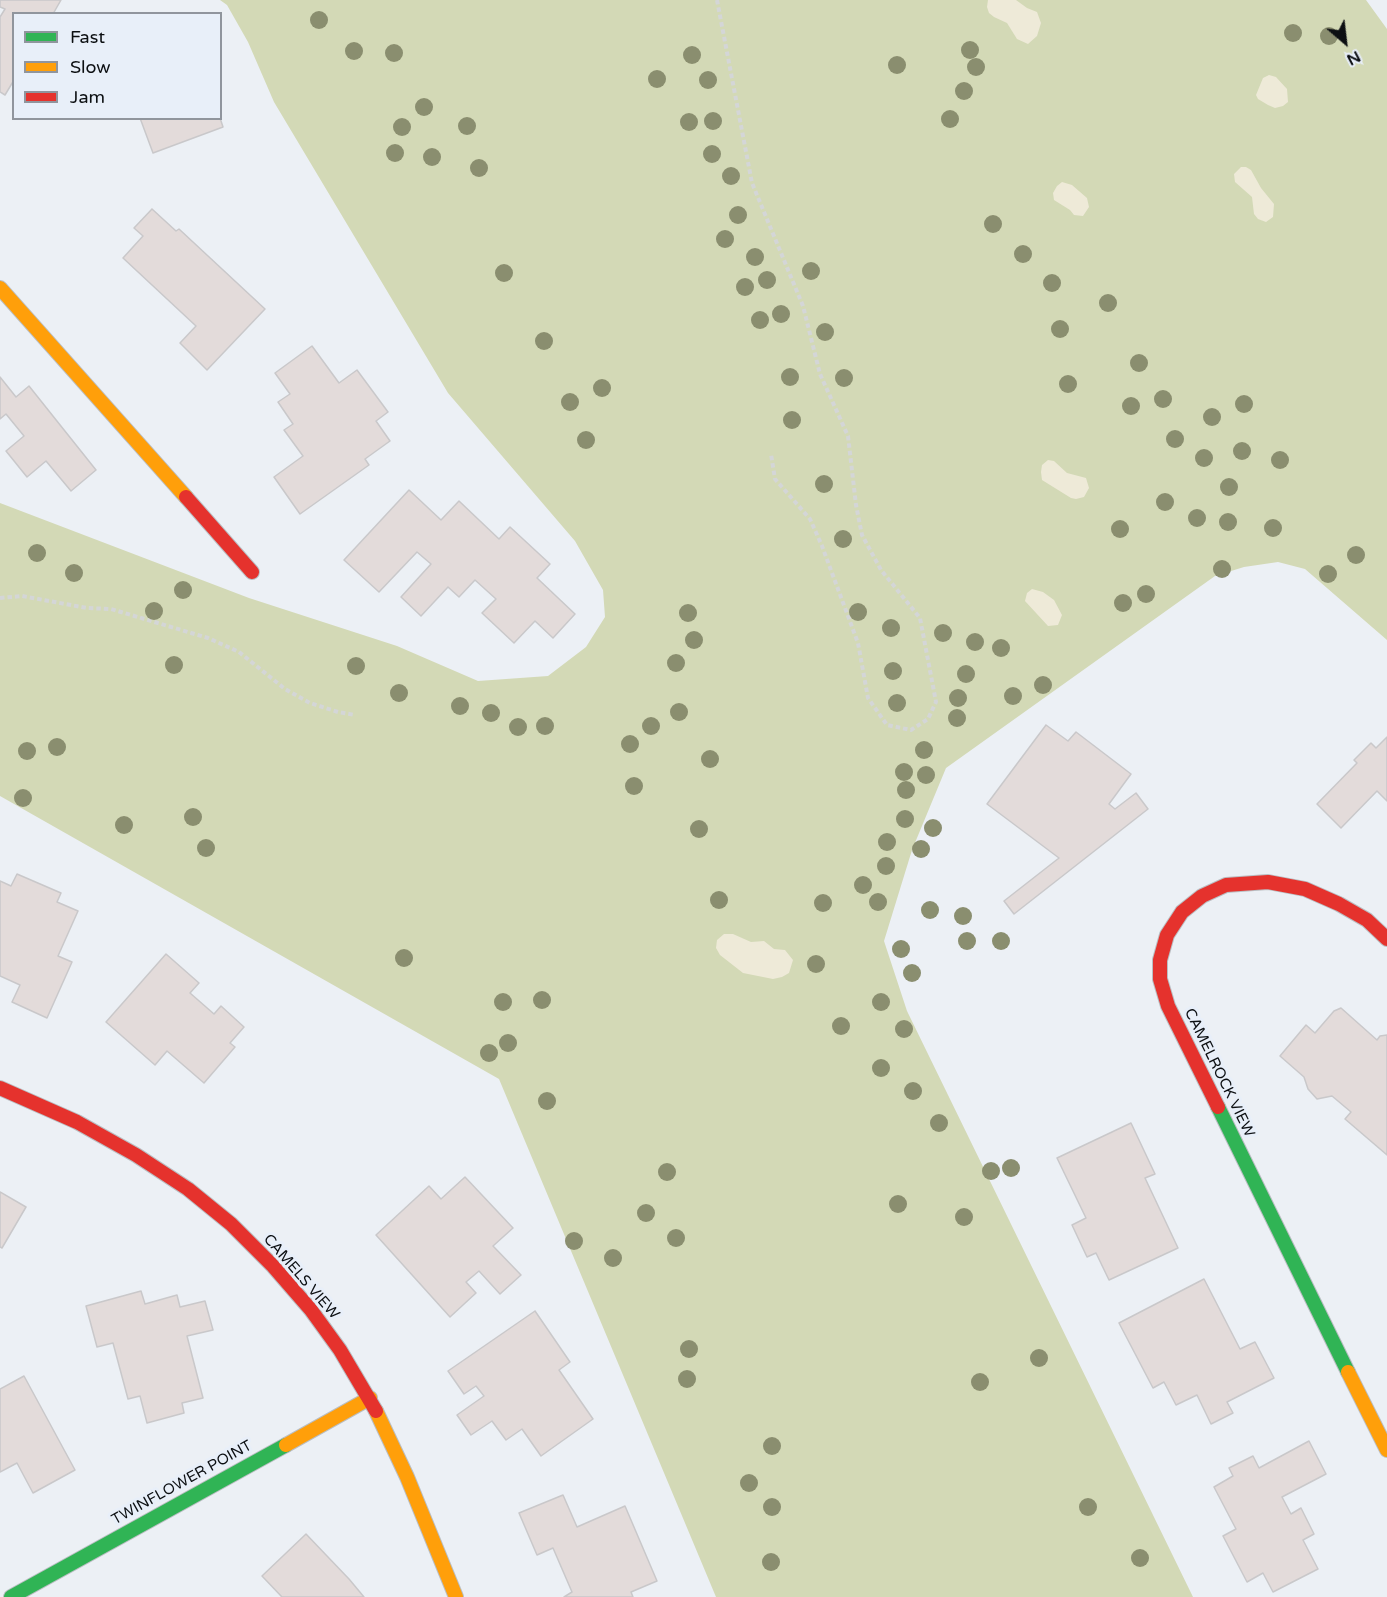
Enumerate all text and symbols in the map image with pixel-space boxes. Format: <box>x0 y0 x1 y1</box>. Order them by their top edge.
legend <box>12 12 222 120</box>
north arrow <box>1315 12 1375 72</box>
text: Fast <box>70 26 105 48</box>
text: N <box>1343 46 1364 70</box>
text: Slow <box>70 56 111 78</box>
text: Jam <box>70 86 105 108</box>
street label: CAMELROCK VIEW <box>1180 1006 1258 1140</box>
street label: CAMELS VIEW <box>259 1231 343 1323</box>
street label: TWINFLOWER POINT <box>109 1437 255 1529</box>

